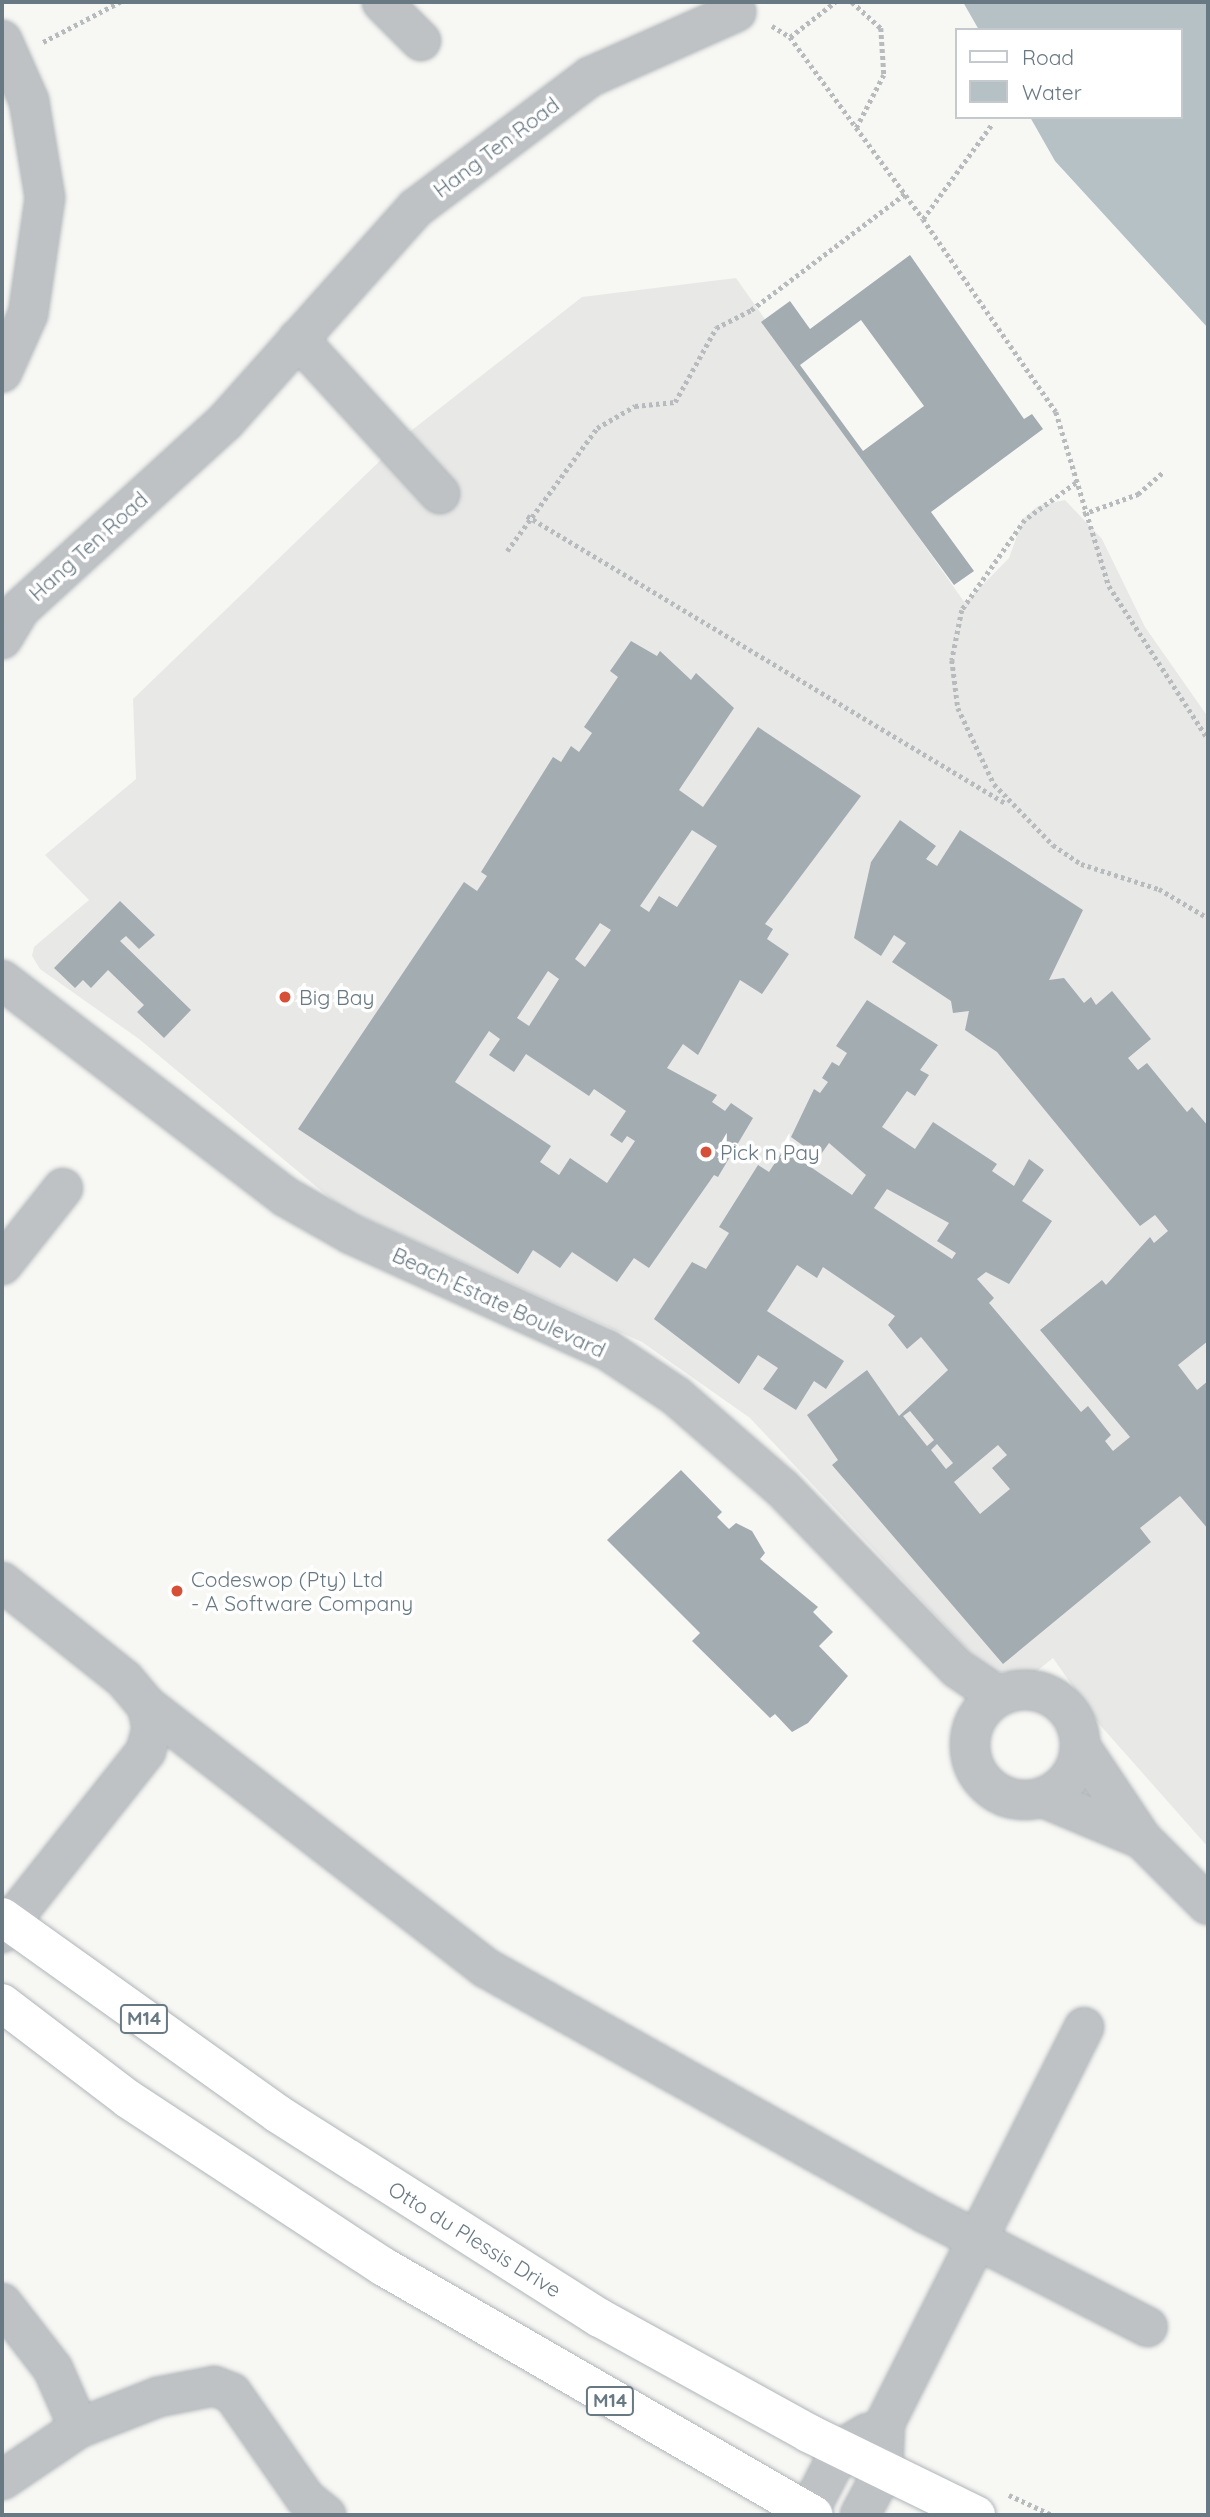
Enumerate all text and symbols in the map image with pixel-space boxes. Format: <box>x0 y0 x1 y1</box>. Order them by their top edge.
legend <box>954 28 1182 119</box>
text: Road <box>1022 44 1074 70</box>
text: Water <box>1022 79 1082 105</box>
street label: Hang Ten Road <box>428 92 564 202</box>
street label: Hang Ten Road <box>24 486 152 606</box>
place label: Big Bay <box>299 984 374 1010</box>
marker: Big Bay <box>277 989 293 1005</box>
place label: Pick n Pay <box>720 1139 820 1165</box>
marker: Pick n Pay <box>698 1144 714 1160</box>
street label: Beach Estate Boulevard <box>389 1242 609 1362</box>
place label: Codeswop (Pty) Ltd - A Software Company <box>191 1566 413 1616</box>
marker: Codeswop (Pty) Ltd - A Software Company <box>169 1583 185 1599</box>
road number: M14 <box>120 2004 168 2035</box>
street label: Otto du Plessis Drive <box>384 2176 566 2302</box>
road number: M14 <box>586 2386 634 2416</box>

